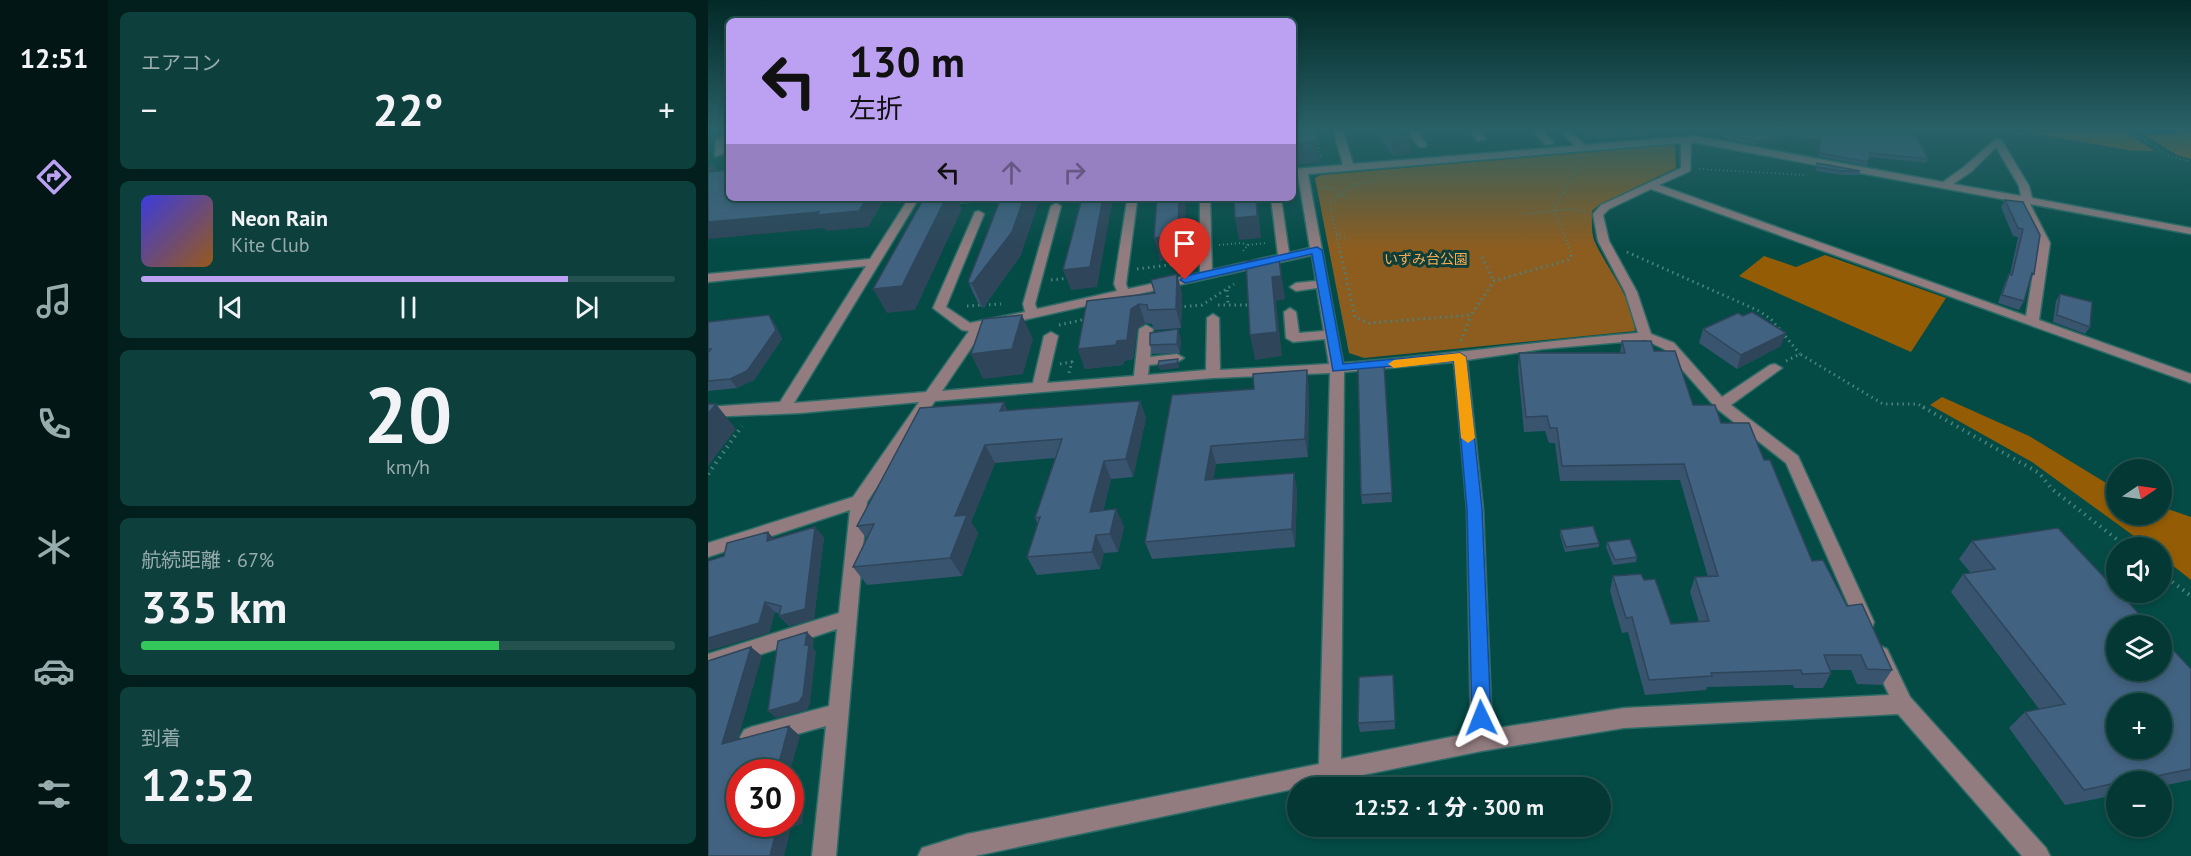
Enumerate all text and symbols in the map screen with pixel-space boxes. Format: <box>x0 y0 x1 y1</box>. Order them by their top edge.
text: 130 m <box>849 34 965 89</box>
text: 12:51 <box>20 41 88 75</box>
icon: left <box>750 42 828 120</box>
text: エアコン <box>141 50 221 76</box>
text: 22° <box>373 80 443 138</box>
text: − <box>141 88 158 131</box>
text: + <box>658 88 675 131</box>
text: 左折 <box>849 91 903 125</box>
icon: directions <box>33 156 75 198</box>
icon: left <box>932 156 965 189</box>
icon: ahead <box>995 156 1028 189</box>
icon: right <box>1058 156 1091 189</box>
text: Neon Rain <box>231 204 328 232</box>
pin <box>1159 218 1210 280</box>
icon: arrive <box>1168 227 1201 260</box>
text: Kite Club <box>231 232 309 258</box>
park label: いずみ台公園 <box>1384 250 1468 268</box>
icon: music <box>33 280 75 322</box>
icon: previous <box>214 291 247 324</box>
icon: pause <box>392 291 425 324</box>
icon: next <box>570 291 603 324</box>
text: 20 <box>364 364 452 465</box>
icon: phone <box>33 403 75 445</box>
text: km/h <box>386 454 430 480</box>
north arrow <box>2106 459 2172 525</box>
map controls <box>2106 459 2172 837</box>
icon: climate <box>33 526 75 568</box>
button: sound <box>2106 537 2172 603</box>
text: 航続距離 · 67% <box>141 547 274 573</box>
text: 335 km <box>141 577 287 635</box>
button: layers <box>2106 615 2172 681</box>
icon: car <box>33 650 75 692</box>
position arrow <box>1449 686 1513 750</box>
button: + <box>2106 693 2172 759</box>
text: 到着 <box>141 725 181 751</box>
text: 12:52 <box>141 755 255 813</box>
speed limit sign: 30 <box>726 759 804 837</box>
button: − <box>2106 771 2172 837</box>
icon: filters <box>33 773 75 815</box>
text: 12:52 · 1 分 · 300 m <box>1354 793 1544 821</box>

